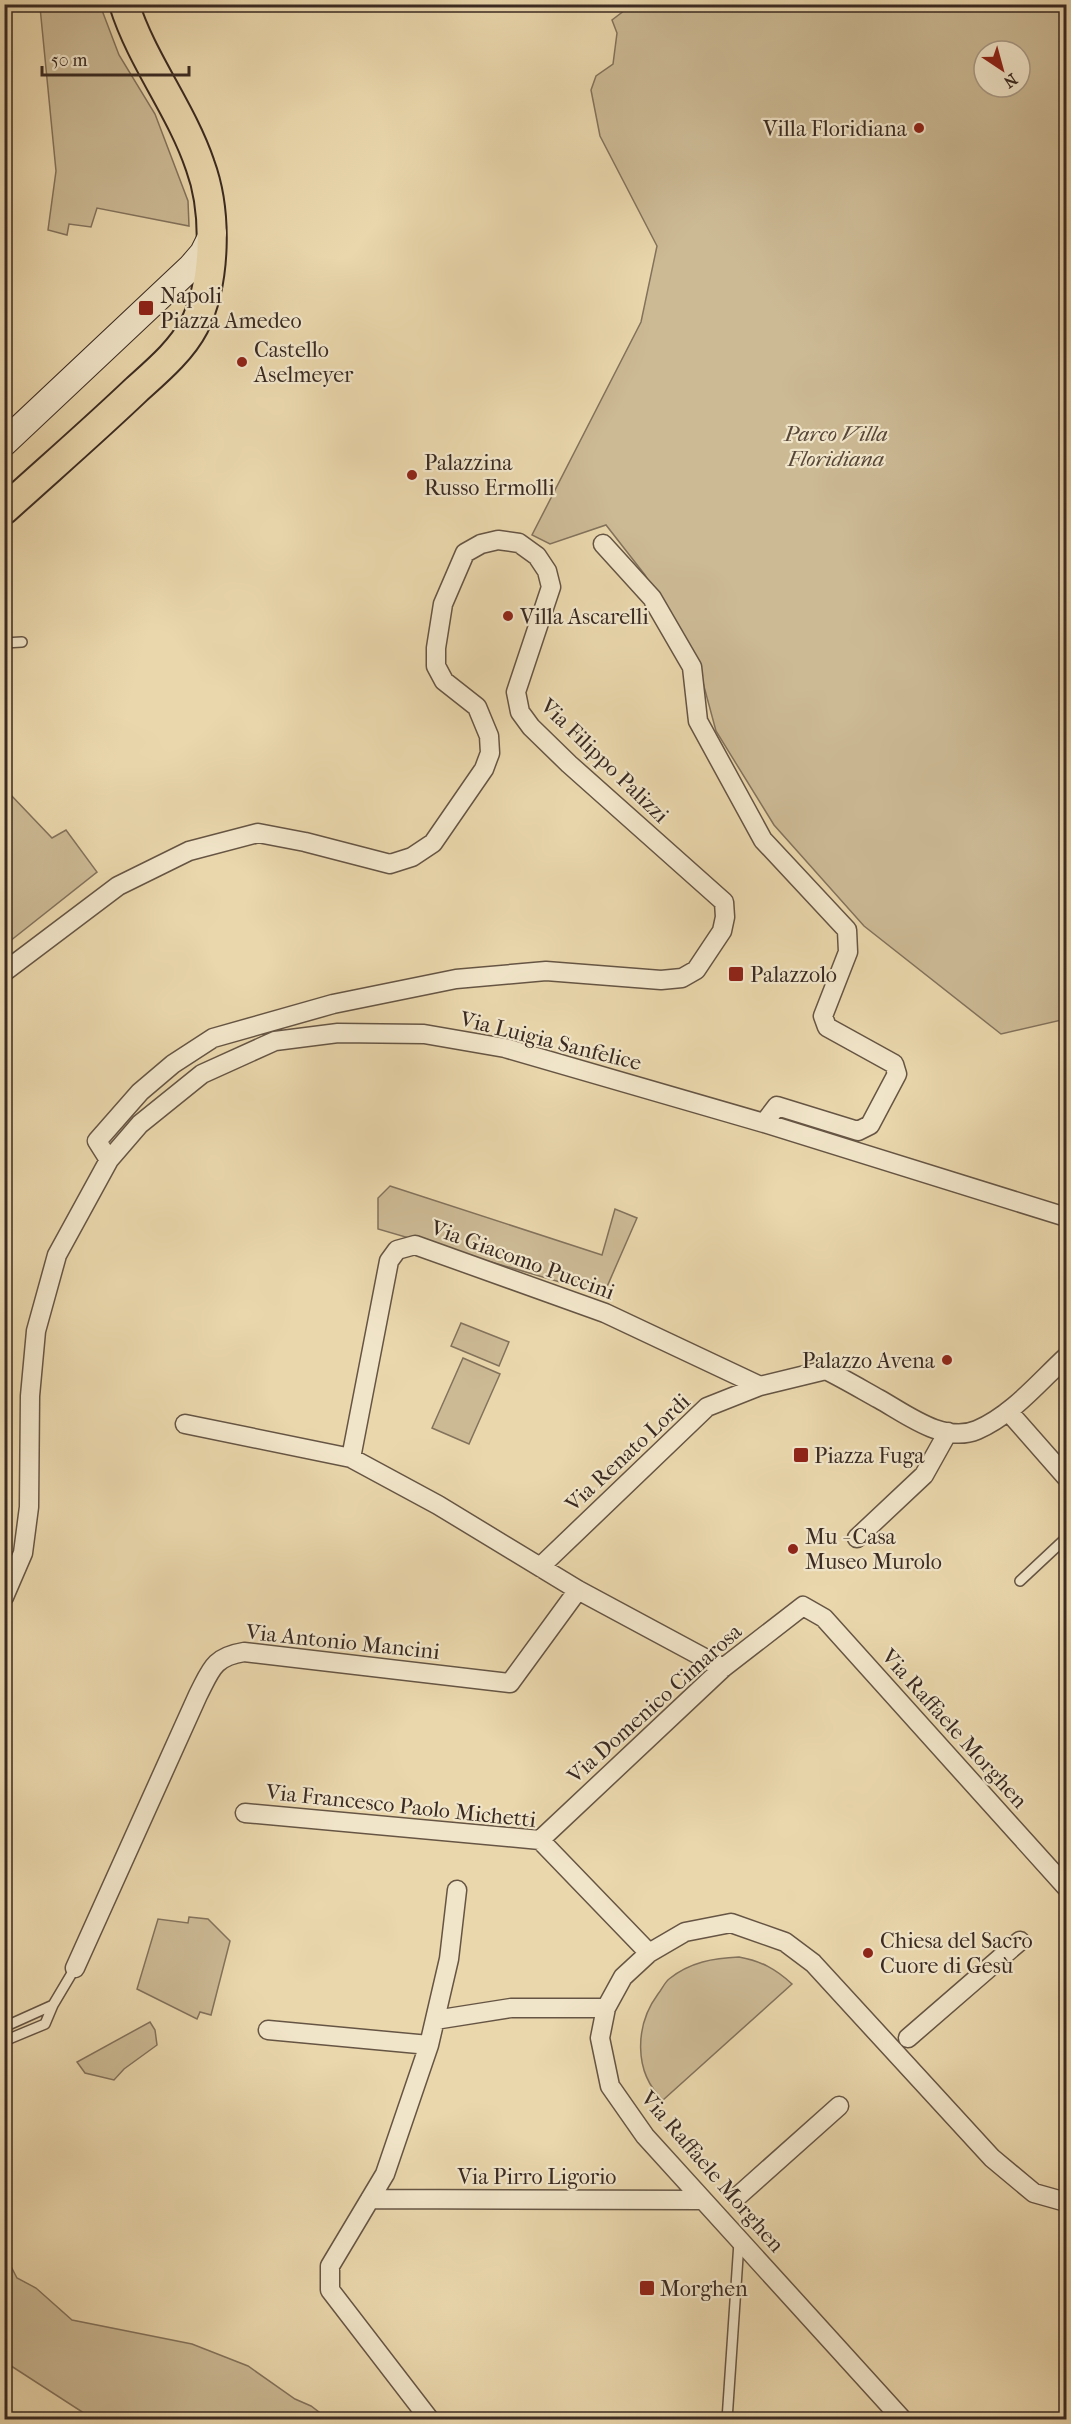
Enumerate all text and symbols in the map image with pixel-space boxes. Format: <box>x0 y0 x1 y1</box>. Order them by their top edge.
scale bar <box>42 39 189 77</box>
north arrow <box>972 39 1032 99</box>
text: 50 m <box>51 50 88 71</box>
text: N <box>999 69 1021 92</box>
place label: Villa Floridiana <box>762 116 908 142</box>
marker: Villa Floridiana <box>912 121 926 135</box>
place label: Napoli Piazza Amedeo <box>160 283 302 334</box>
marker: Napoli Piazza Amedeo <box>137 299 155 317</box>
place label: Castello Aselmeyer <box>253 337 354 388</box>
marker: Castello Aselmeyer <box>235 355 249 369</box>
park label: Parco Villa Floridiana <box>783 421 888 472</box>
place label: Palazzina Russo Ermolli <box>424 450 555 501</box>
marker: Palazzina Russo Ermolli <box>405 468 419 482</box>
place label: Villa Ascarelli <box>519 604 649 630</box>
marker: Villa Ascarelli <box>501 609 515 623</box>
street label: Via Filippo Palizzi <box>534 692 674 829</box>
place label: Palazzolo <box>750 962 837 988</box>
marker: Palazzolo <box>727 965 745 983</box>
street label: Via Luigia Sanfelice <box>456 1006 644 1076</box>
street label: Via Giacomo Puccini <box>426 1214 619 1305</box>
place label: Palazzo Avena <box>802 1348 936 1374</box>
marker: Palazzo Avena <box>940 1353 954 1367</box>
street label: Via Renato Lordi <box>559 1388 696 1518</box>
place label: Piazza Fuga <box>814 1443 925 1469</box>
marker: Piazza Fuga <box>792 1446 810 1464</box>
place label: Mu - Casa Museo Murolo <box>805 1524 942 1575</box>
marker: Mu - Casa Museo Murolo <box>786 1542 800 1556</box>
street label: Via Domenico Cimarosa <box>561 1618 748 1790</box>
street label: Via Antonio Mancini <box>244 1619 442 1665</box>
street label: Via Raffaele Morghen <box>875 1643 1033 1814</box>
street label: Via Francesco Paolo Michetti <box>264 1779 538 1833</box>
place label: Chiesa del Sacro Cuore di Gesù <box>880 1928 1033 1979</box>
marker: Chiesa del Sacro Cuore di Gesù <box>861 1946 875 1960</box>
street label: Via Raffaele Morghen <box>634 2085 790 2258</box>
street label: Via Pirro Ligorio <box>456 2164 617 2190</box>
place label: Morghen <box>660 2276 748 2302</box>
marker: Morghen <box>638 2279 656 2297</box>

